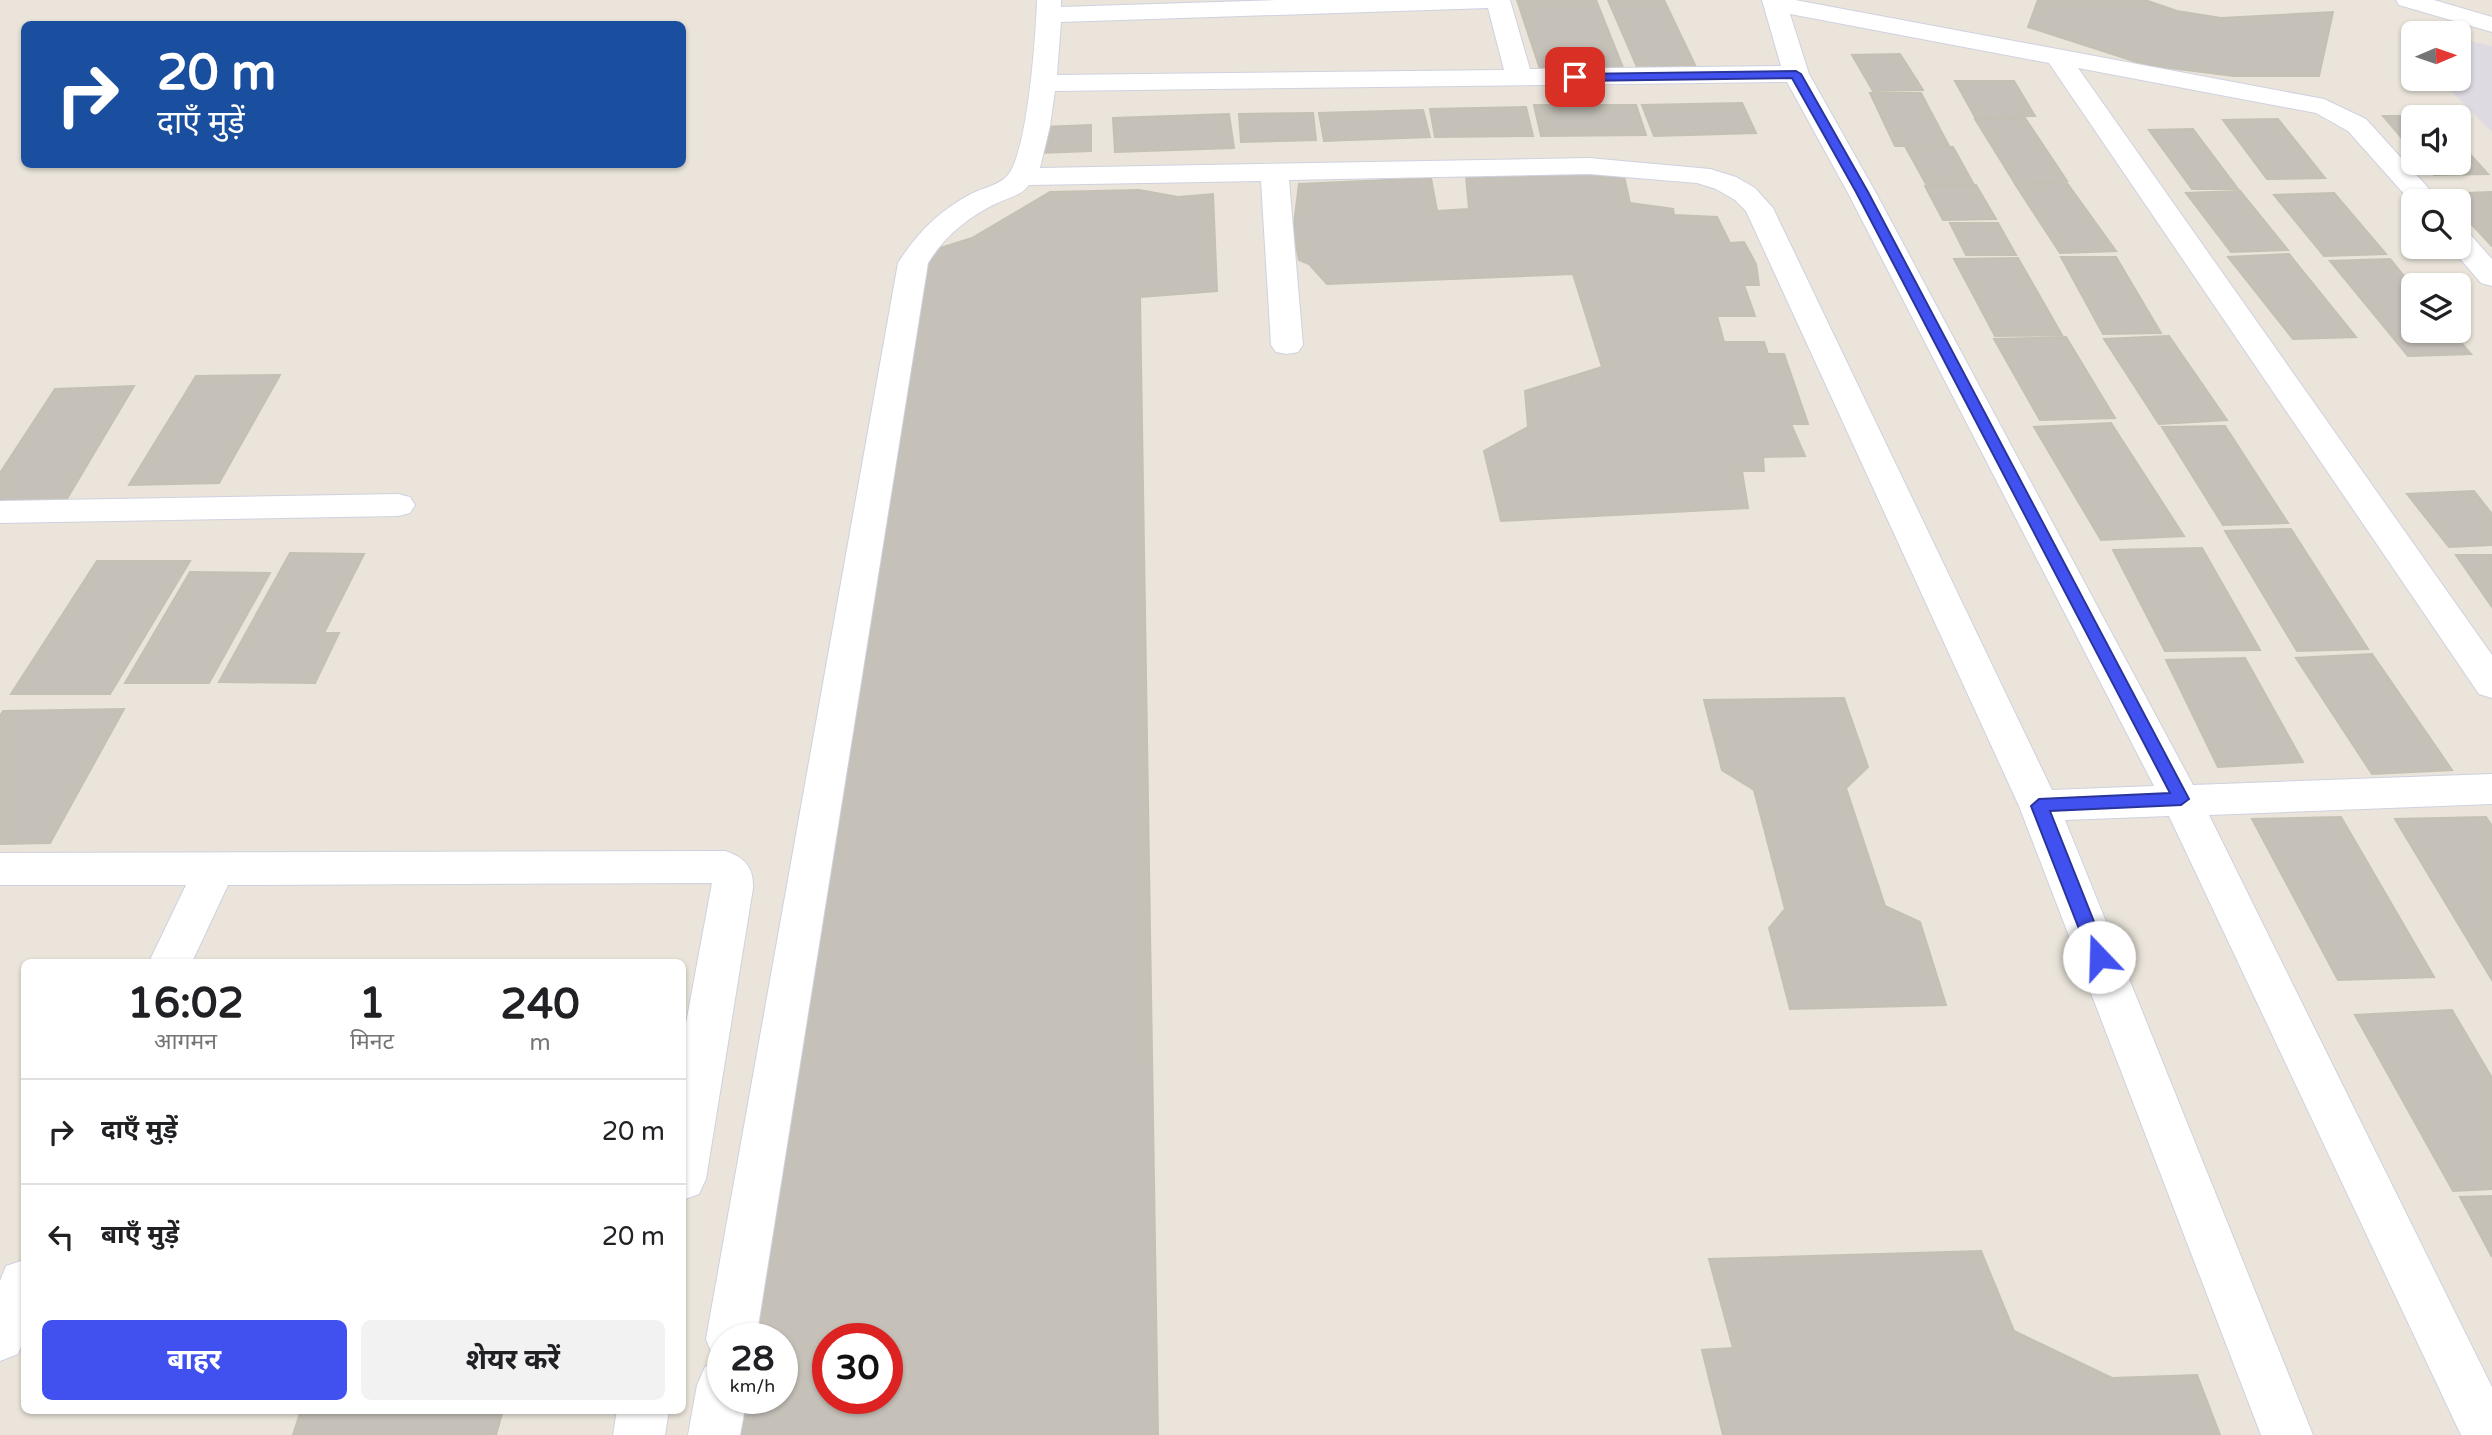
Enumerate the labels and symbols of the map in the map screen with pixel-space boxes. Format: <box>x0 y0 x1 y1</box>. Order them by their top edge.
north arrow <box>2401 21 2471 91</box>
pin <box>1545 47 1605 107</box>
position arrow <box>2062 920 2136 994</box>
speed limit sign: 30 <box>812 1323 903 1414</box>

